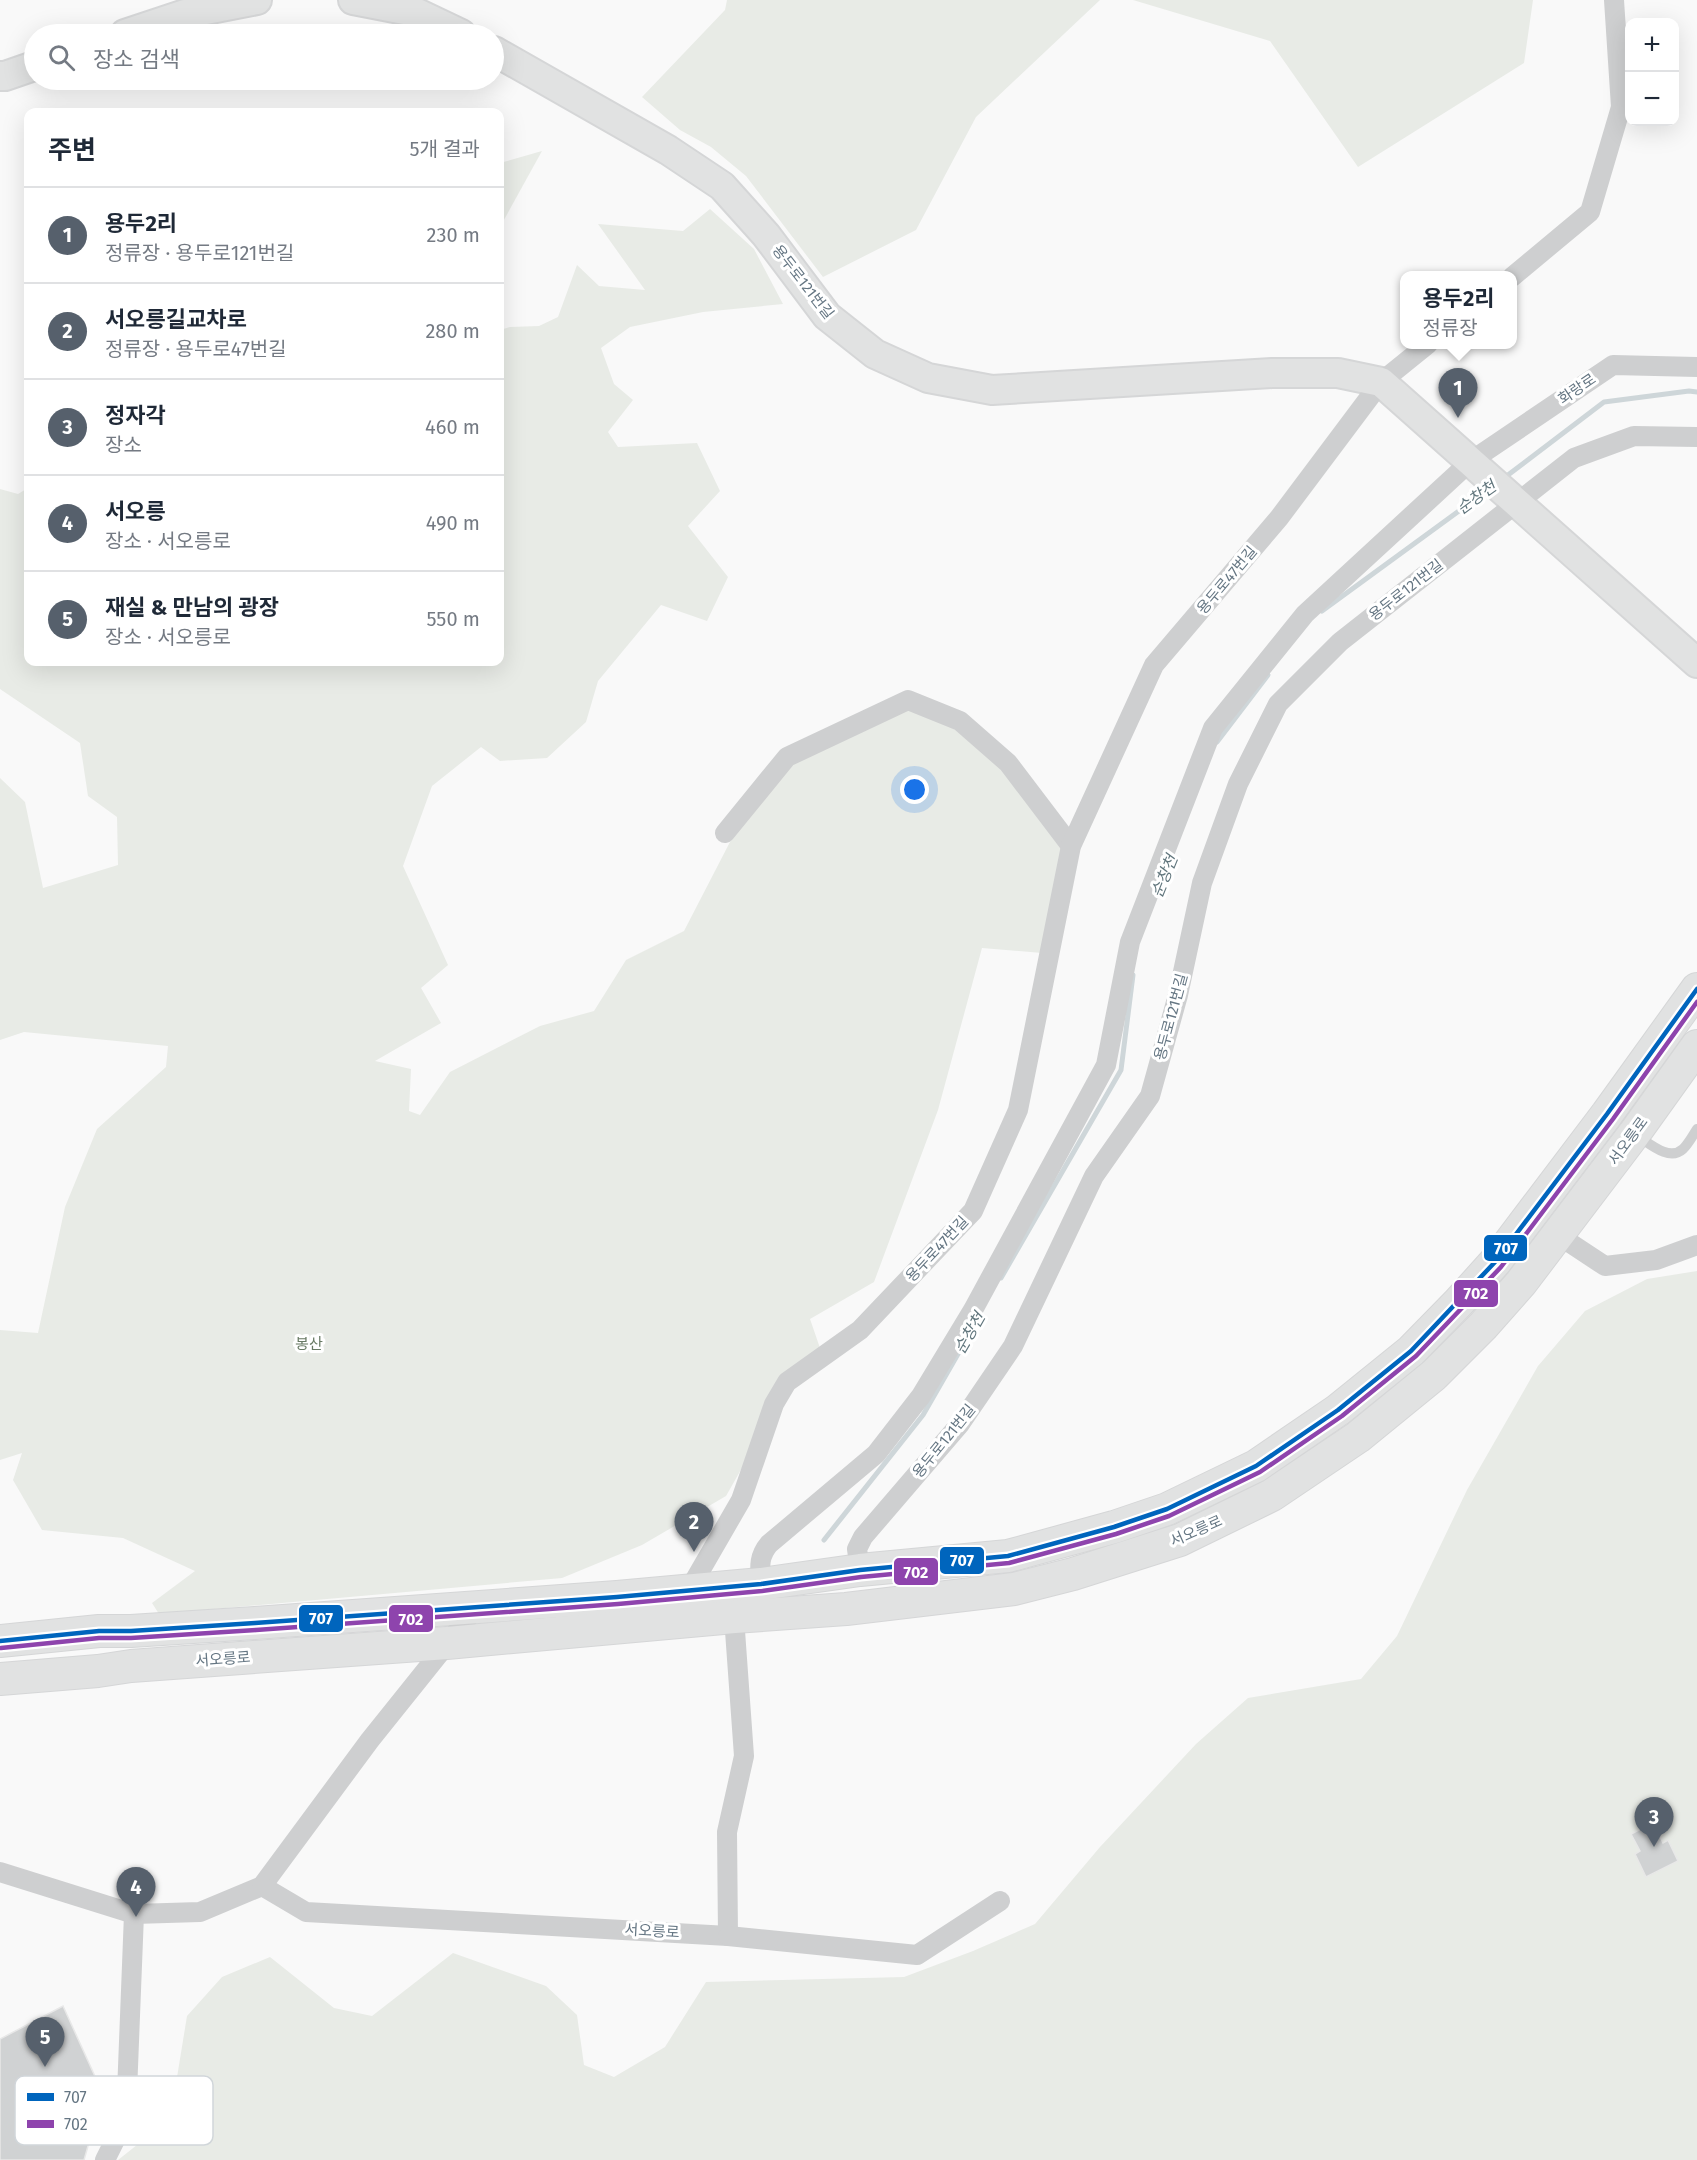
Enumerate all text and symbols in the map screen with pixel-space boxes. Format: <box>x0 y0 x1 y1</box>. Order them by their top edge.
map controls <box>1625 18 1679 126</box>
button: + <box>1625 18 1679 72</box>
search box <box>24 24 504 90</box>
icon: search <box>45 41 78 74</box>
text: 장소 검색 <box>93 46 180 73</box>
button: − <box>1625 72 1679 126</box>
text: 주변 <box>48 135 96 166</box>
text: 5개 결과 <box>409 137 480 161</box>
text: 용두2리 <box>105 210 177 237</box>
text: 1 <box>63 223 72 247</box>
text: 230 m <box>427 223 480 247</box>
text: 정류장 · 용두로121번길 <box>105 241 294 265</box>
street label: 용두로121번길 <box>768 241 838 323</box>
popup <box>1400 271 1517 349</box>
text: 용두2리 <box>1422 285 1495 312</box>
text: 서오릉길교차로 <box>105 306 247 333</box>
text: 정류장 <box>1422 316 1478 340</box>
text: 2 <box>62 319 73 343</box>
text: 280 m <box>425 319 480 343</box>
text: 정류장 · 용두로47번길 <box>105 337 287 361</box>
pin: 1 <box>1438 368 1478 418</box>
street label: 화랑로 <box>1555 370 1599 408</box>
text: 정자각 <box>105 402 166 429</box>
text: 3 <box>62 415 73 439</box>
text: 460 m <box>425 415 480 439</box>
text: 장소 <box>105 433 142 457</box>
water label: 순창천 <box>1453 475 1502 518</box>
text: 서오릉 <box>105 498 166 525</box>
text: 4 <box>62 511 73 535</box>
text: 490 m <box>426 511 480 535</box>
text: 장소 · 서오릉로 <box>105 529 231 553</box>
street label: 용두로47번길 <box>1193 542 1261 618</box>
street label: 용두로121번길 <box>1365 555 1447 625</box>
text: 재실 & 만남의 광장 <box>105 594 279 621</box>
text: 5 <box>62 607 73 631</box>
text: 550 m <box>426 607 480 631</box>
text: 장소 · 서오릉로 <box>105 625 231 649</box>
your location <box>900 775 929 804</box>
water label: 순창천 <box>1147 850 1182 900</box>
street label: 용두로121번길 <box>1151 972 1191 1062</box>
street label: 서오릉로 <box>1604 1113 1652 1169</box>
street label: 용두로47번길 <box>902 1212 972 1286</box>
line badge: 707 <box>1483 1234 1528 1262</box>
text: 707 <box>1494 1239 1518 1258</box>
line badge: 702 <box>1453 1279 1499 1308</box>
text: 702 <box>1464 1284 1488 1303</box>
water label: 순창천 <box>950 1307 990 1357</box>
park label: 봉산 <box>295 1335 323 1353</box>
street label: 용두로121번길 <box>909 1401 979 1481</box>
pin: 2 <box>674 1502 714 1552</box>
street label: 서오릉로 <box>1167 1512 1225 1550</box>
line badge: 707 <box>939 1546 985 1575</box>
text: 707 <box>950 1551 974 1570</box>
line badge: 702 <box>893 1557 939 1586</box>
text: 702 <box>904 1563 928 1582</box>
line badge: 707 <box>298 1604 344 1633</box>
line badge: 702 <box>388 1604 434 1633</box>
text: 707 <box>309 1609 333 1628</box>
text: 702 <box>399 1610 423 1629</box>
street label: 서오릉로 <box>195 1648 251 1670</box>
pin: 3 <box>1634 1798 1674 1847</box>
pin: 4 <box>116 1868 156 1917</box>
street label: 서오릉로 <box>624 1921 680 1941</box>
pin: 5 <box>26 2018 64 2067</box>
legend <box>15 2076 213 2145</box>
text: 707 <box>64 2088 87 2107</box>
text: 702 <box>64 2115 88 2134</box>

